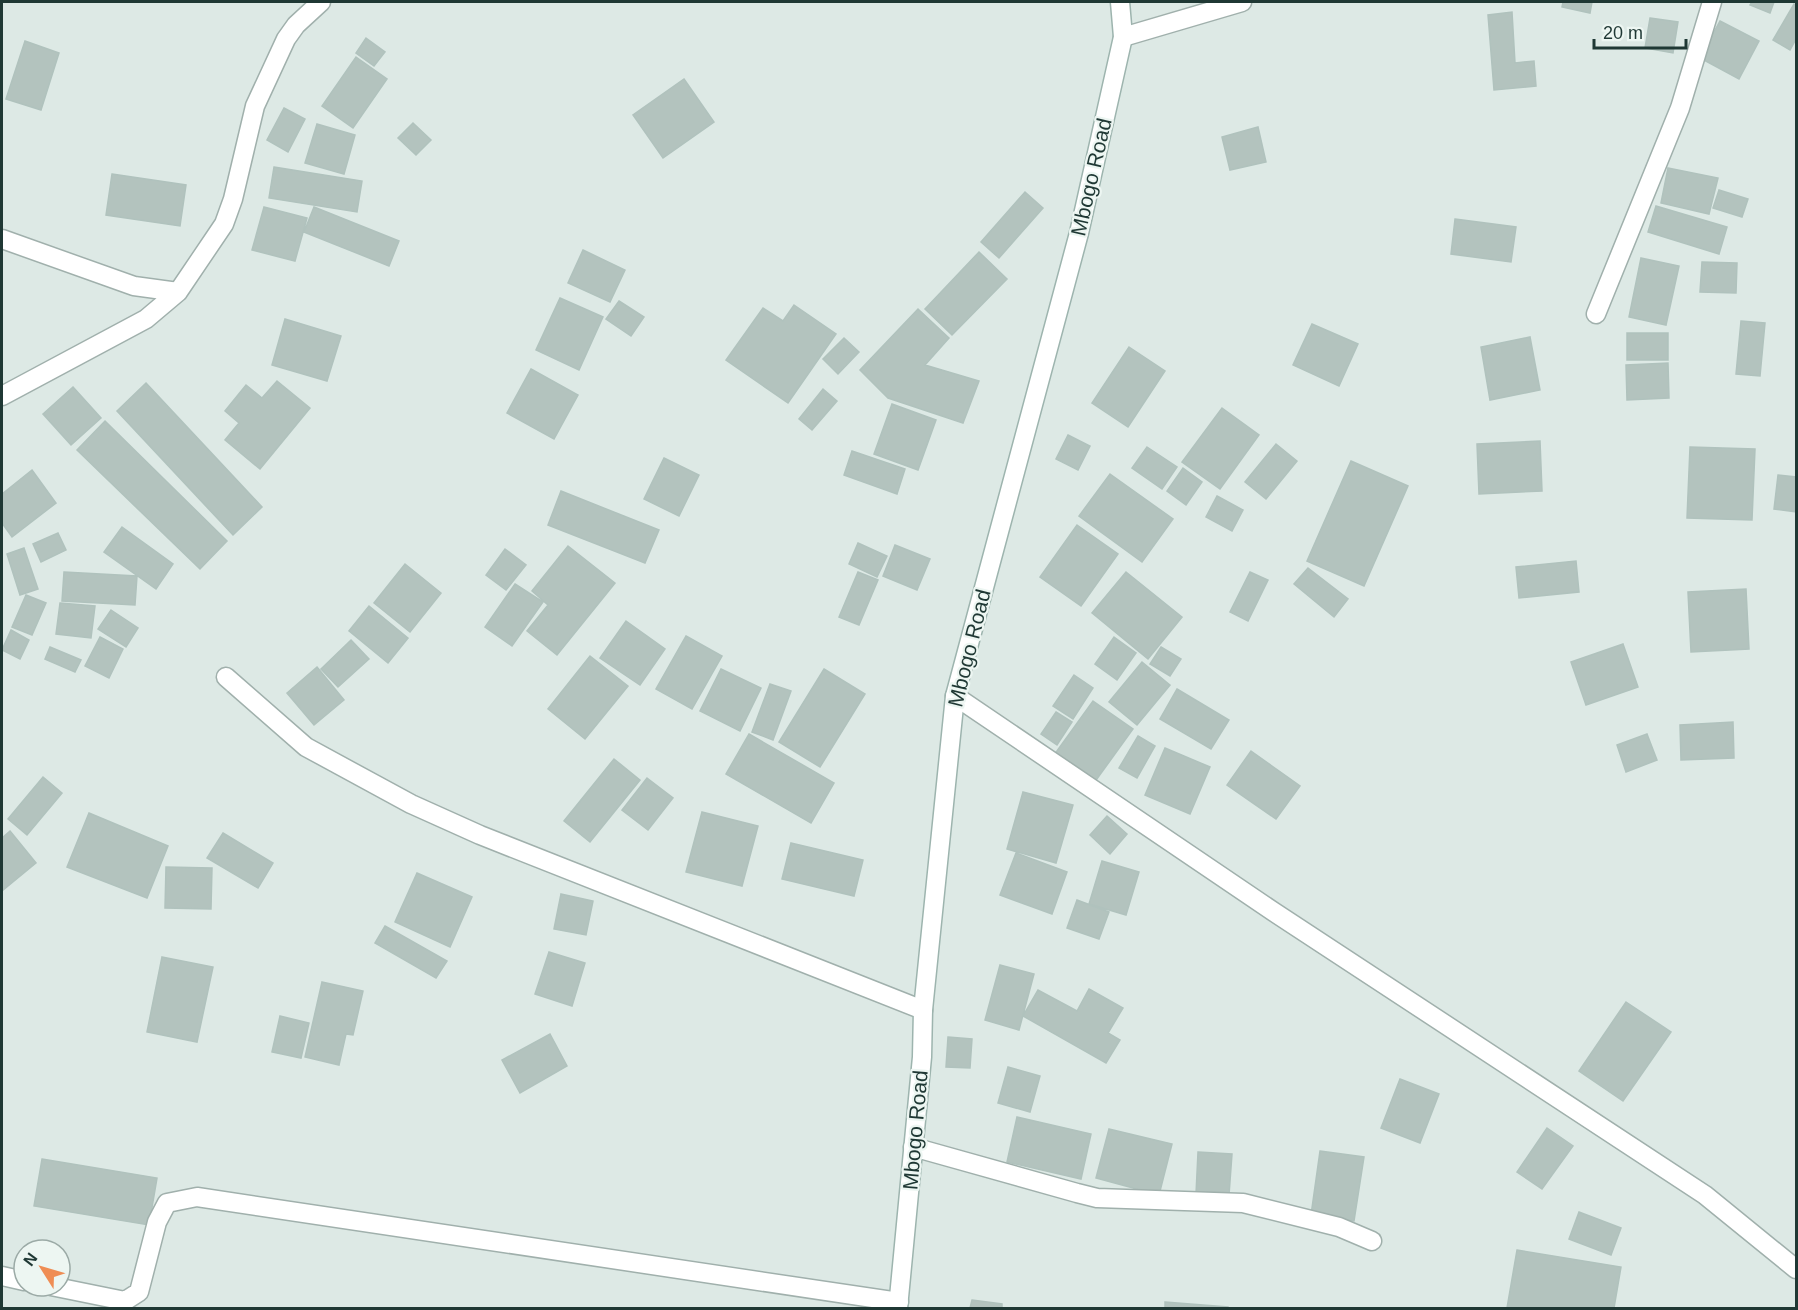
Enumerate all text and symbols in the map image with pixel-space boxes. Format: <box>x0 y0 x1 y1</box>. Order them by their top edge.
scale bar <box>1594 12 1686 50</box>
text: 20 m <box>1603 23 1643 43</box>
street label: Mbogo Road <box>1066 116 1116 238</box>
street label: Mbogo Road <box>943 587 995 709</box>
street label: Mbogo Road <box>898 1069 932 1191</box>
north arrow <box>12 1238 72 1298</box>
text: N <box>20 1250 41 1269</box>

